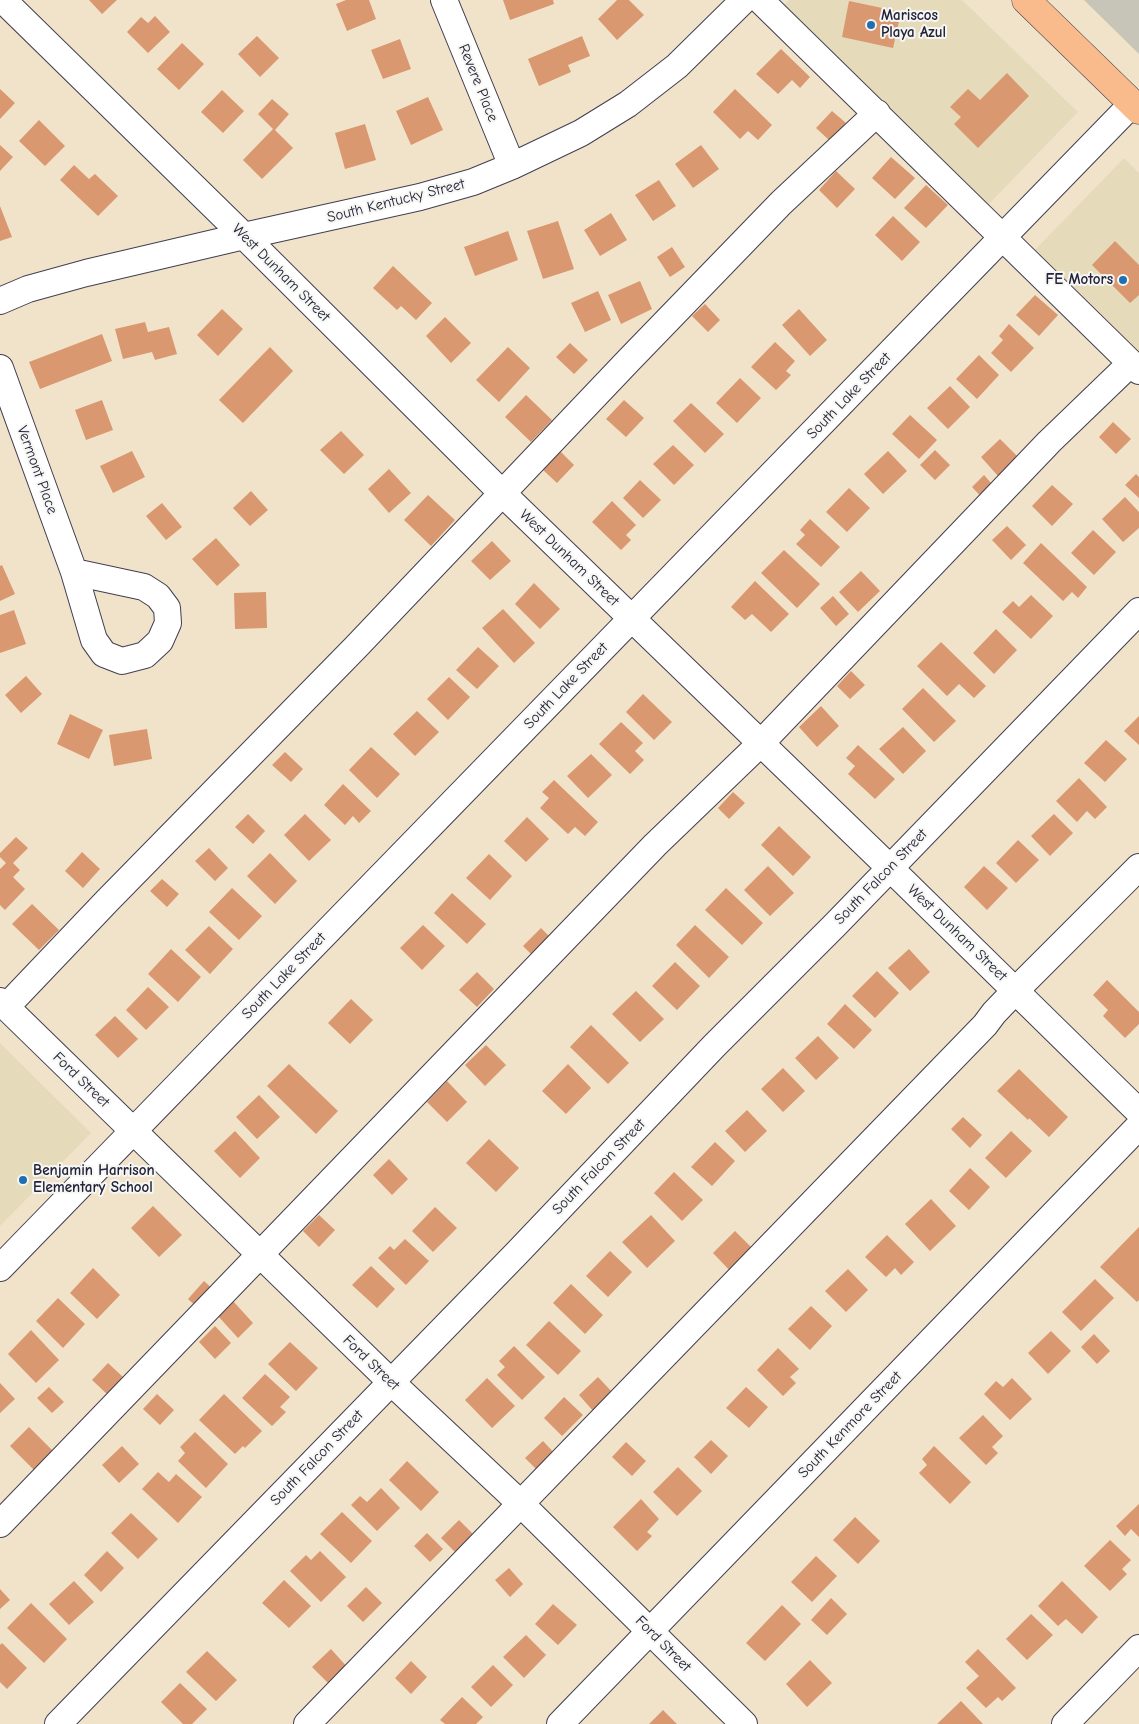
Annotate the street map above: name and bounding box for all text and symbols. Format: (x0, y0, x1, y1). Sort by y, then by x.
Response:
place label: Mariscos Playa Azul (881, 7, 946, 42)
marker: Mariscos Playa Azul (865, 19, 877, 31)
street label: Revere Place (454, 42, 502, 124)
street label: South Kentucky Street (325, 175, 467, 227)
street label: West Dunham Street (228, 220, 334, 326)
place label: FE Motors (1046, 271, 1113, 289)
marker: FE Motors (1117, 274, 1129, 286)
street label: South Lake Street (803, 349, 895, 443)
street label: Vermont Place (13, 423, 61, 517)
street label: West Dunham Street (516, 506, 622, 610)
street label: South Lake Street (520, 639, 612, 733)
street label: South Falcon Street (831, 825, 931, 929)
street label: West Dunham Street (904, 881, 1010, 985)
street label: South Lake Street (238, 929, 330, 1023)
street label: Ford Street (49, 1049, 113, 1111)
street label: South Falcon Street (549, 1115, 649, 1219)
place label: Benjamin Harrison Elementary School (33, 1162, 155, 1197)
marker: Benjamin Harrison Elementary School (17, 1174, 29, 1186)
street label: Ford Street (339, 1332, 403, 1394)
street label: South Kenmore Street (794, 1368, 906, 1482)
street label: South Falcon Street (267, 1406, 367, 1510)
street label: Ford Street (631, 1612, 695, 1676)

